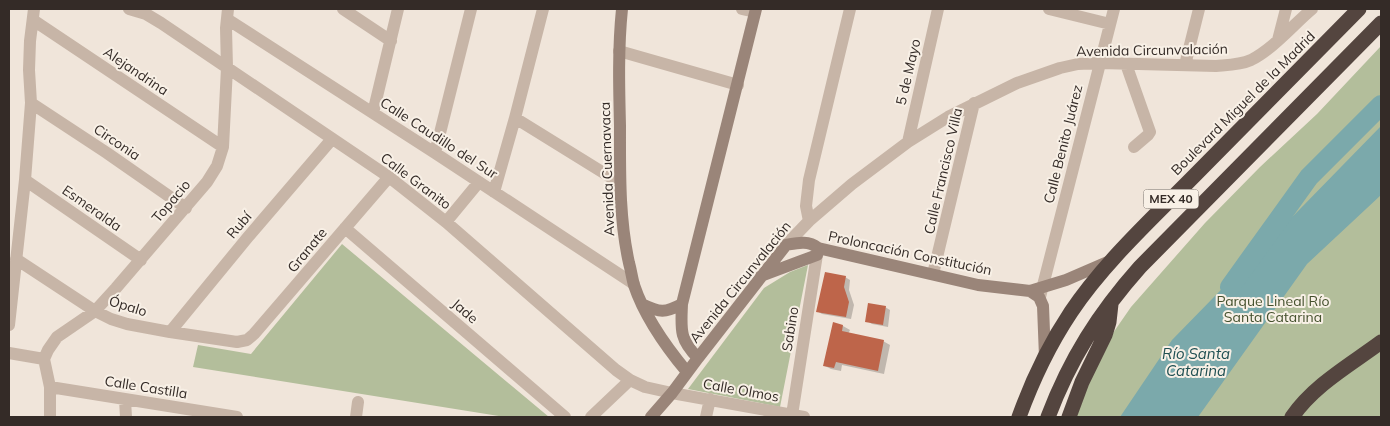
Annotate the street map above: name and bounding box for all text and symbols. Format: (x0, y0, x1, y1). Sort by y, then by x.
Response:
street label: Boulevard Miguel de la Madrid (1167, 27, 1319, 179)
street label: 5 de Mayo (892, 37, 924, 107)
street label: Avenida Circunvalación (1076, 40, 1228, 60)
street label: Alejandrina (100, 43, 172, 99)
street label: Calle Benito Juárez (1040, 83, 1086, 205)
street label: Calle Caudillo del Sur (377, 93, 502, 183)
street label: Avenida Cuernavaca (596, 101, 618, 237)
street label: Calle Francisco Villa (920, 106, 966, 236)
street label: Circonia (90, 120, 144, 164)
street label: Calle Granito (377, 149, 455, 213)
street label: Topacio (148, 176, 194, 226)
street label: Esmeralda (59, 181, 125, 235)
road number: MEX 40 (1144, 190, 1198, 208)
street label: Rubí (223, 207, 256, 242)
street label: Avenida Circunvalación (685, 217, 795, 347)
street label: Granate (283, 224, 331, 276)
street label: Proloncación Constitución (827, 227, 993, 279)
street label: Ópalo (107, 292, 149, 320)
park label: Parque Lineal Río Santa Catarina (1216, 292, 1330, 326)
street label: Jade (448, 295, 482, 327)
street label: Sabino (778, 305, 802, 353)
water label: Río Santa Catarina (1162, 344, 1230, 380)
street label: Calle Castilla (103, 372, 189, 402)
street label: Calle Olmos (701, 374, 781, 406)

